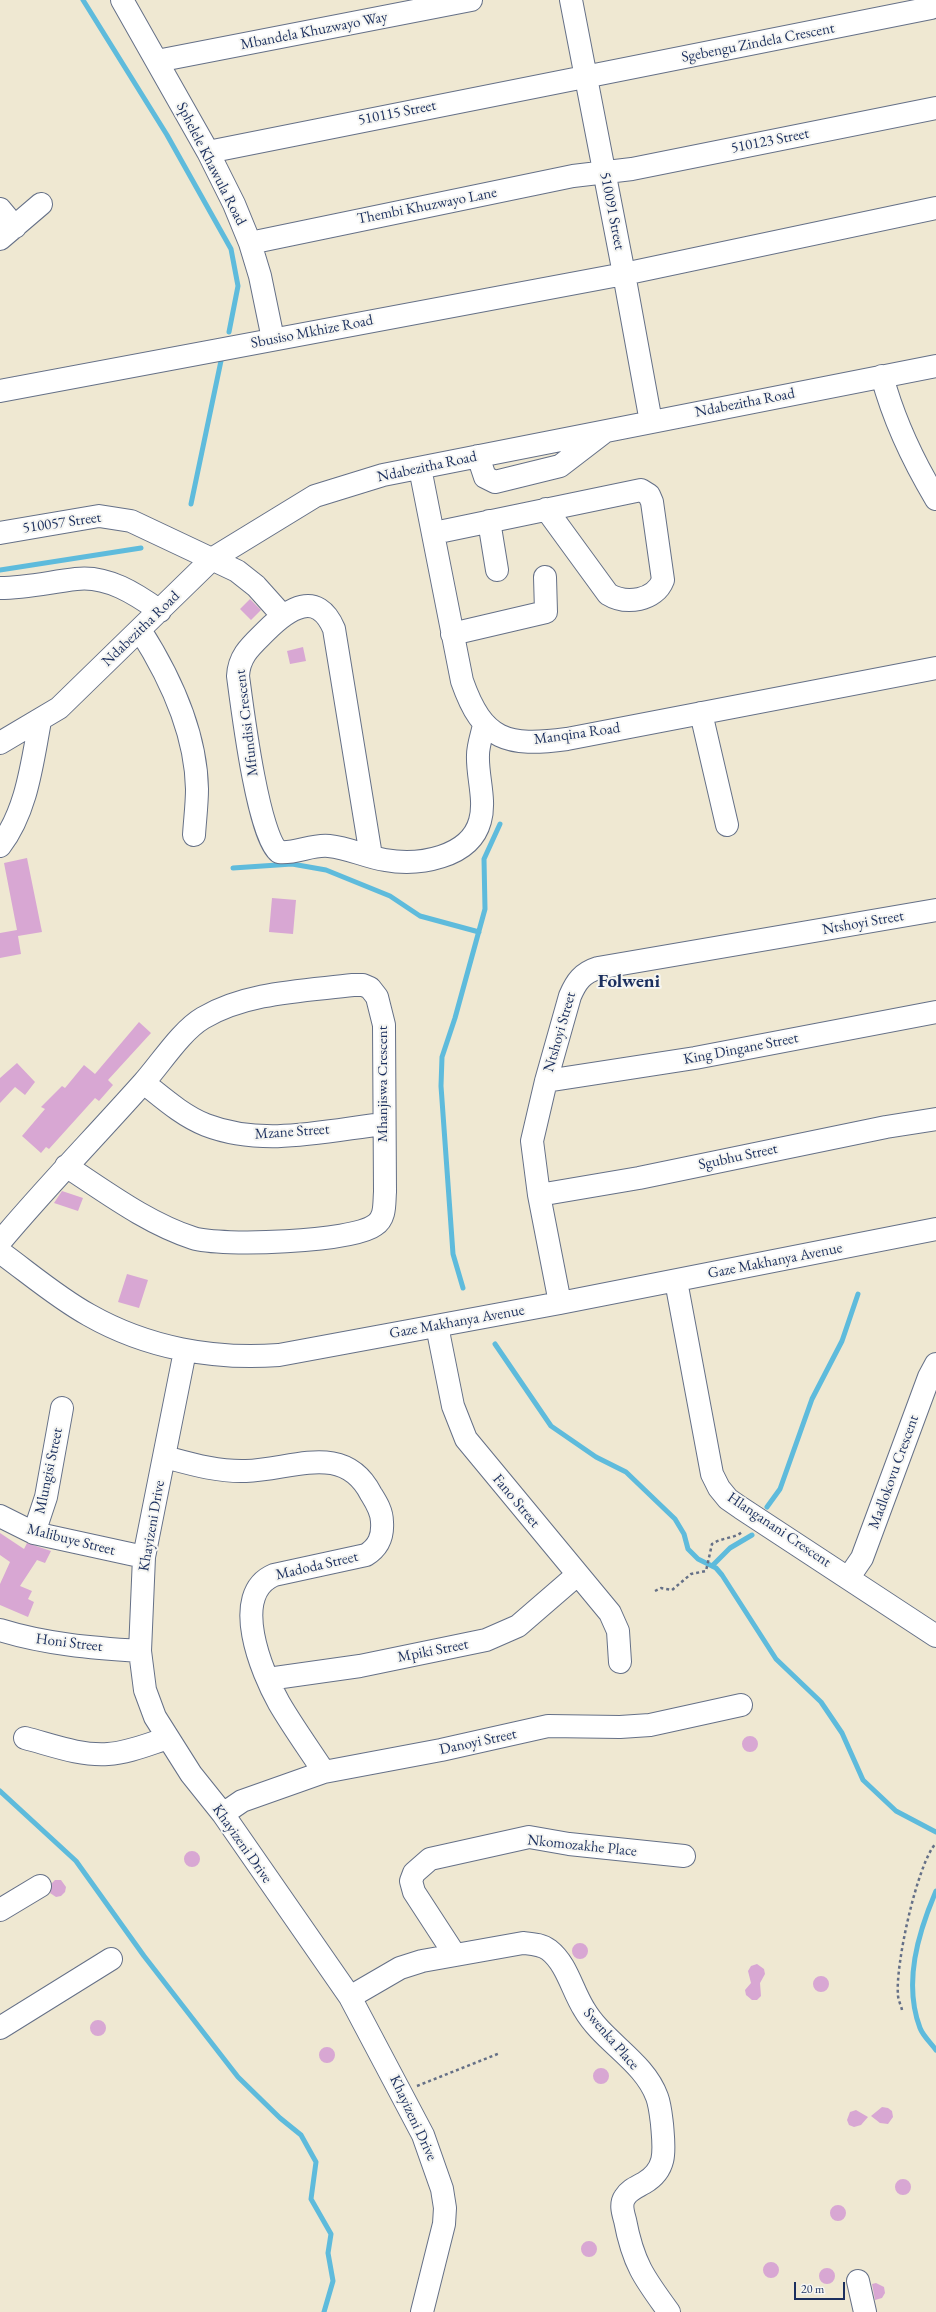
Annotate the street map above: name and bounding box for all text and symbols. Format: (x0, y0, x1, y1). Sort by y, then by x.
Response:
street label: Mbandela Khuzwayo Way (239, 8, 389, 54)
street label: Sgebengu Zindela Crescent (680, 19, 836, 67)
street label: 510115 Street (356, 97, 438, 129)
street label: Sphelele Khawula Road (172, 99, 250, 229)
street label: 510123 Street (729, 125, 811, 157)
street label: 510091 Street (596, 170, 628, 252)
street label: Thembi Khuzwayo Lane (355, 184, 499, 228)
street label: Sbusiso Mkhize Road (249, 311, 375, 353)
street label: Ndabezitha Road (694, 385, 796, 421)
street label: Ndabezitha Road (376, 448, 478, 486)
street label: 510057 Street (22, 509, 102, 537)
street label: Ndabezitha Road (98, 587, 184, 671)
street label: Mfundisi Crescent (232, 669, 262, 777)
street label: Manqina Road (533, 719, 621, 749)
street label: Ntshoyi Street (821, 907, 905, 939)
district label: Folweni (598, 971, 660, 993)
street label: Ntshoyi Street (540, 990, 580, 1074)
street label: Mhanjiswa Crescent (374, 1026, 392, 1142)
street label: King Dingane Street (682, 1029, 800, 1069)
street label: Mzane Street (254, 1120, 330, 1144)
street label: Sgubhu Street (697, 1140, 779, 1174)
street label: Gaze Makhanya Avenue (706, 1239, 844, 1283)
street label: Gaze Makhanya Avenue (388, 1301, 526, 1343)
street label: Madlokovu Crescent (865, 1413, 923, 1531)
street label: Mlungisi Street (31, 1426, 67, 1516)
street label: Fano Street (488, 1471, 544, 1531)
street label: Khayizeni Drive (135, 1479, 169, 1573)
street label: Hlanganani Crescent (724, 1489, 834, 1571)
street label: Malibuye Street (25, 1520, 117, 1560)
street label: Madoda Street (274, 1548, 360, 1584)
street label: Honi Street (35, 1630, 103, 1656)
street label: Mpiki Street (396, 1635, 470, 1667)
street label: Danoyi Street (438, 1725, 518, 1759)
street label: Khayizeni Drive (208, 1801, 276, 1887)
street label: Nkomozakhe Place (526, 1831, 638, 1861)
street label: Swenka Place (579, 2004, 643, 2074)
street label: Khayizeni Drive (385, 2072, 441, 2164)
scale bar (796, 2274, 847, 2300)
text: 20 m (801, 2281, 824, 2297)

